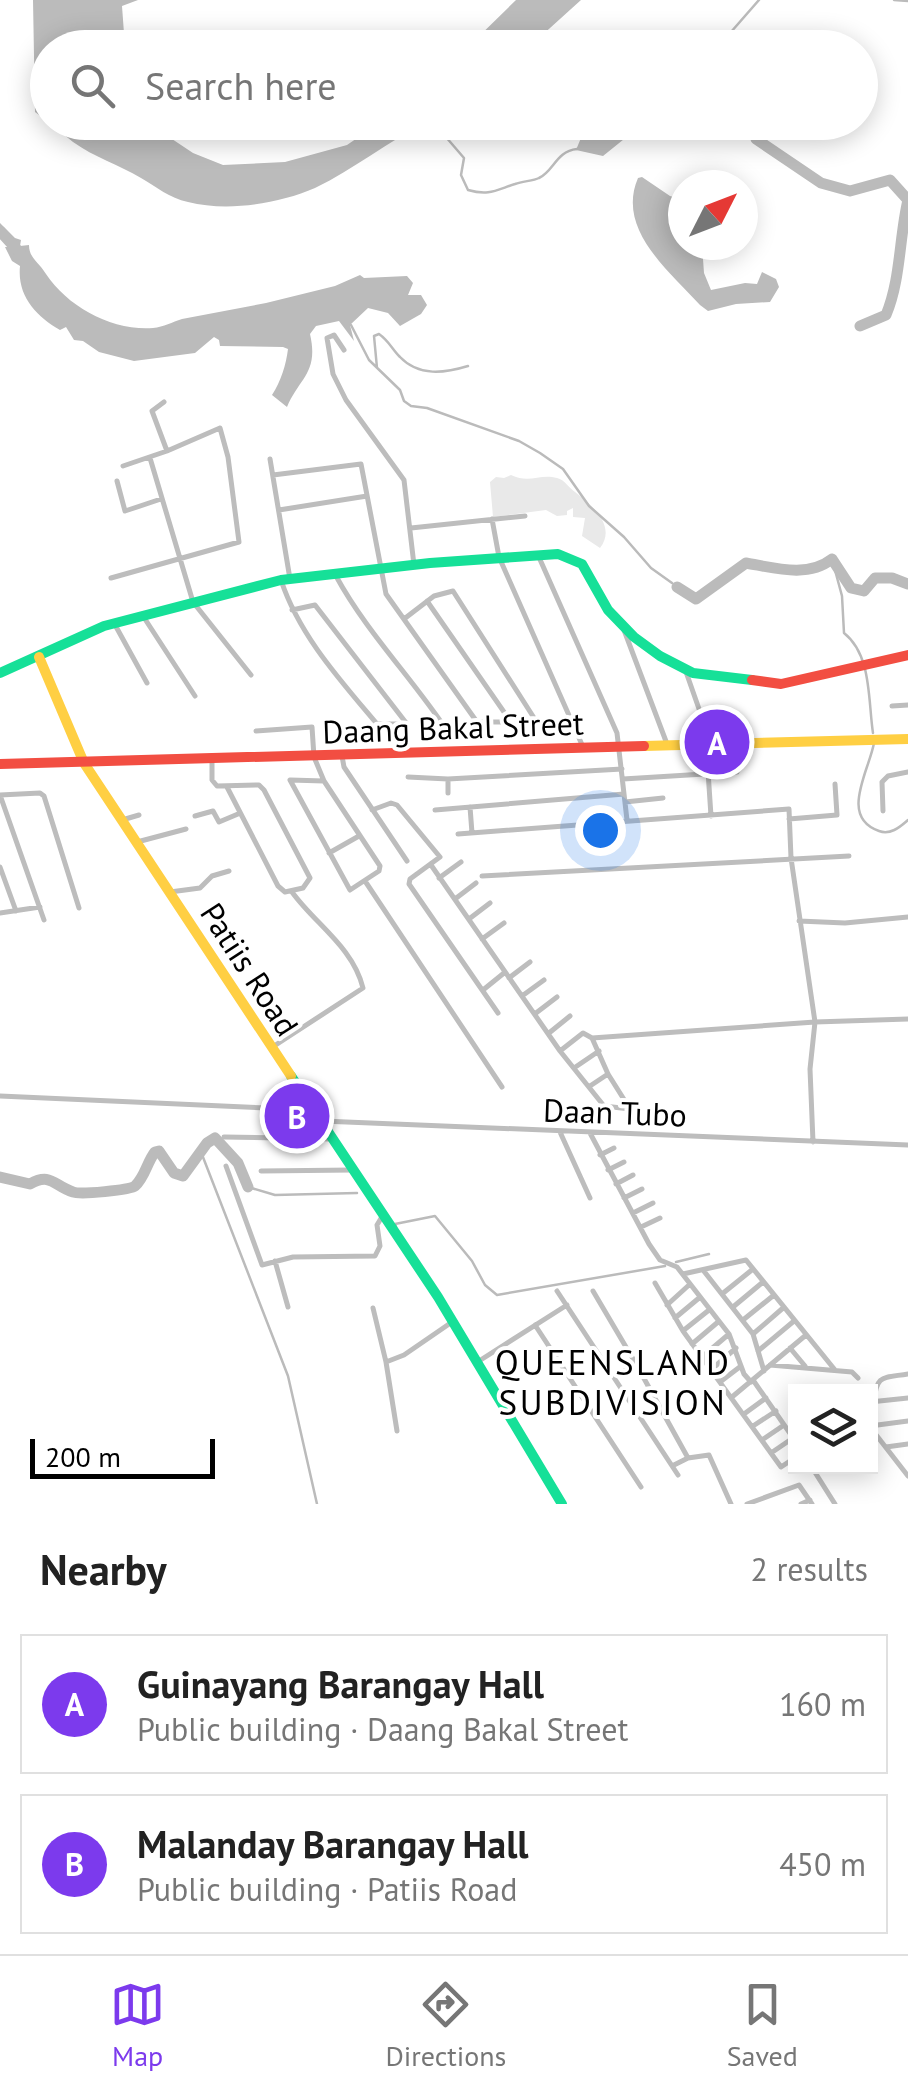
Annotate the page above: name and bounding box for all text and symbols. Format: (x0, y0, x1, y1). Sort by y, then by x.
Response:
search box (30, 30, 878, 140)
icon: search (65, 58, 120, 113)
text: Search here (145, 61, 337, 110)
north arrow (668, 170, 758, 260)
street label: Daang Bakal Street (322, 701, 584, 753)
pin: A (684, 704, 750, 780)
your location (575, 805, 626, 856)
street label: Patiis Road (191, 894, 309, 1044)
pin: B (264, 1078, 330, 1154)
street label: Daan Tubo (542, 1089, 688, 1135)
district label: QUEENSLAND SUBDIVISION (495, 1339, 731, 1425)
map controls (788, 1384, 878, 1474)
button: layers (788, 1384, 878, 1474)
scale bar (30, 1434, 215, 1478)
text: 200 m (45, 1438, 121, 1475)
text: Nearby (40, 1542, 167, 1597)
text: 2 results (750, 1548, 868, 1590)
text: Guinayang Barangay Hall (137, 1659, 544, 1708)
text: A (65, 1683, 84, 1725)
text: 160 m (779, 1683, 866, 1725)
text: Public building · Daang Bakal Street (137, 1708, 628, 1750)
text: Malanday Barangay Hall (137, 1819, 528, 1868)
text: B (65, 1843, 84, 1885)
text: 450 m (779, 1843, 866, 1885)
text: Public building · Patiis Road (137, 1868, 517, 1910)
tab: Map (110, 1977, 165, 2074)
tab: Directions (385, 1977, 506, 2074)
tab: Saved (727, 1977, 798, 2074)

